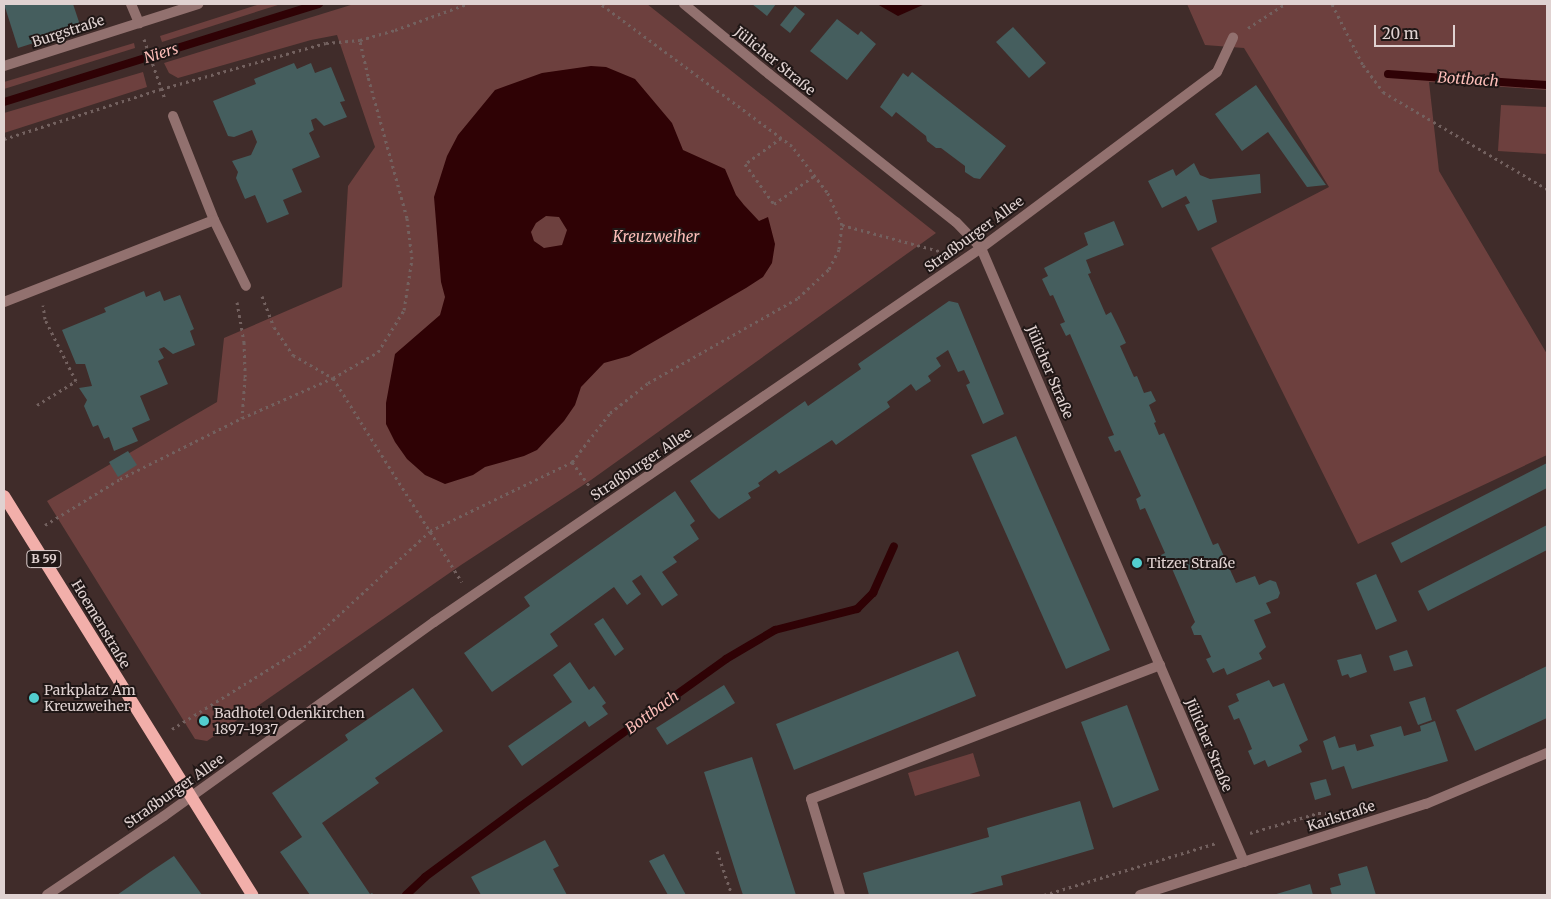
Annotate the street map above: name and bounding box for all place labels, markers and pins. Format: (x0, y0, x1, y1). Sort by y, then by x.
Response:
place label: Titzer Straße (1147, 555, 1235, 571)
marker: Titzer Straße (1131, 557, 1143, 569)
place label: Parkplatz Am Kreuzweiher (44, 682, 136, 714)
marker: Parkplatz Am Kreuzweiher (28, 692, 40, 704)
place label: Badhotel Odenkirchen 1897-1937 (214, 705, 365, 738)
marker: Badhotel Odenkirchen 1897-1937 (198, 715, 210, 727)

